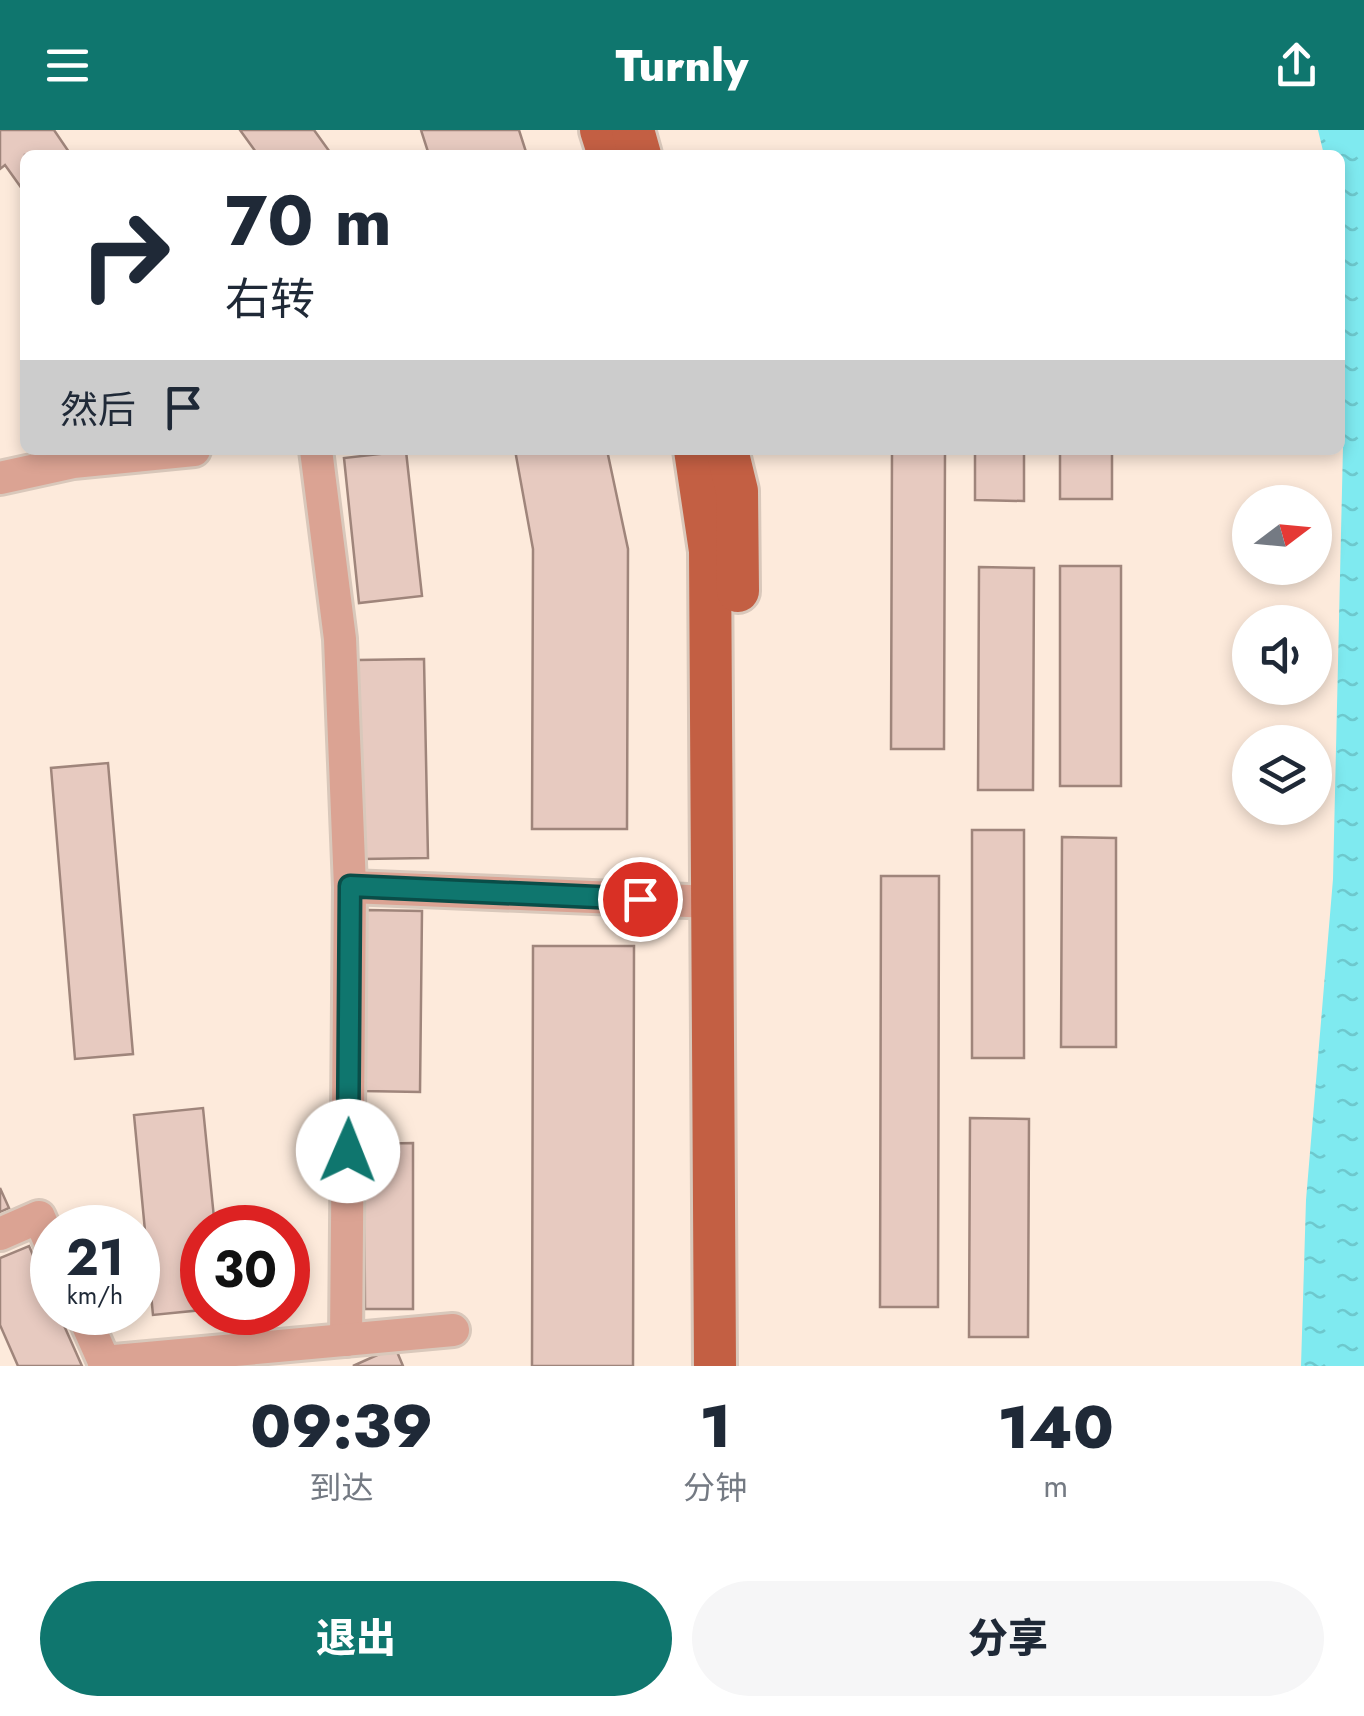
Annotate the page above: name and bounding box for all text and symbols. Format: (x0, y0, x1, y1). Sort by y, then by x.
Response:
text: Turnly (616, 33, 748, 98)
icon: menu (40, 38, 95, 93)
icon: share (1269, 38, 1324, 93)
text: 70 m (225, 170, 392, 271)
icon: right (60, 190, 190, 320)
text: 右转 (225, 267, 315, 332)
icon: arrive (156, 380, 211, 435)
text: 然后 (60, 382, 136, 437)
north arrow (1232, 485, 1332, 585)
map controls (1232, 485, 1332, 825)
button: sound (1232, 605, 1332, 705)
button: layers (1232, 725, 1332, 825)
pin (598, 857, 683, 942)
icon: arrive (613, 872, 668, 927)
position arrow (296, 1099, 400, 1203)
speed limit sign: 30 (180, 1205, 310, 1335)
text: 21 (66, 1221, 124, 1294)
text: km/h (67, 1277, 123, 1313)
text: 09:39 (250, 1383, 433, 1470)
text: 1 (699, 1383, 731, 1470)
text: 140 (997, 1384, 1114, 1471)
text: m (1043, 1463, 1068, 1509)
text: 到达 (310, 1465, 374, 1511)
text: 分钟 (683, 1465, 747, 1511)
button: 退出 (40, 1581, 672, 1696)
button: 分享 (692, 1581, 1324, 1696)

